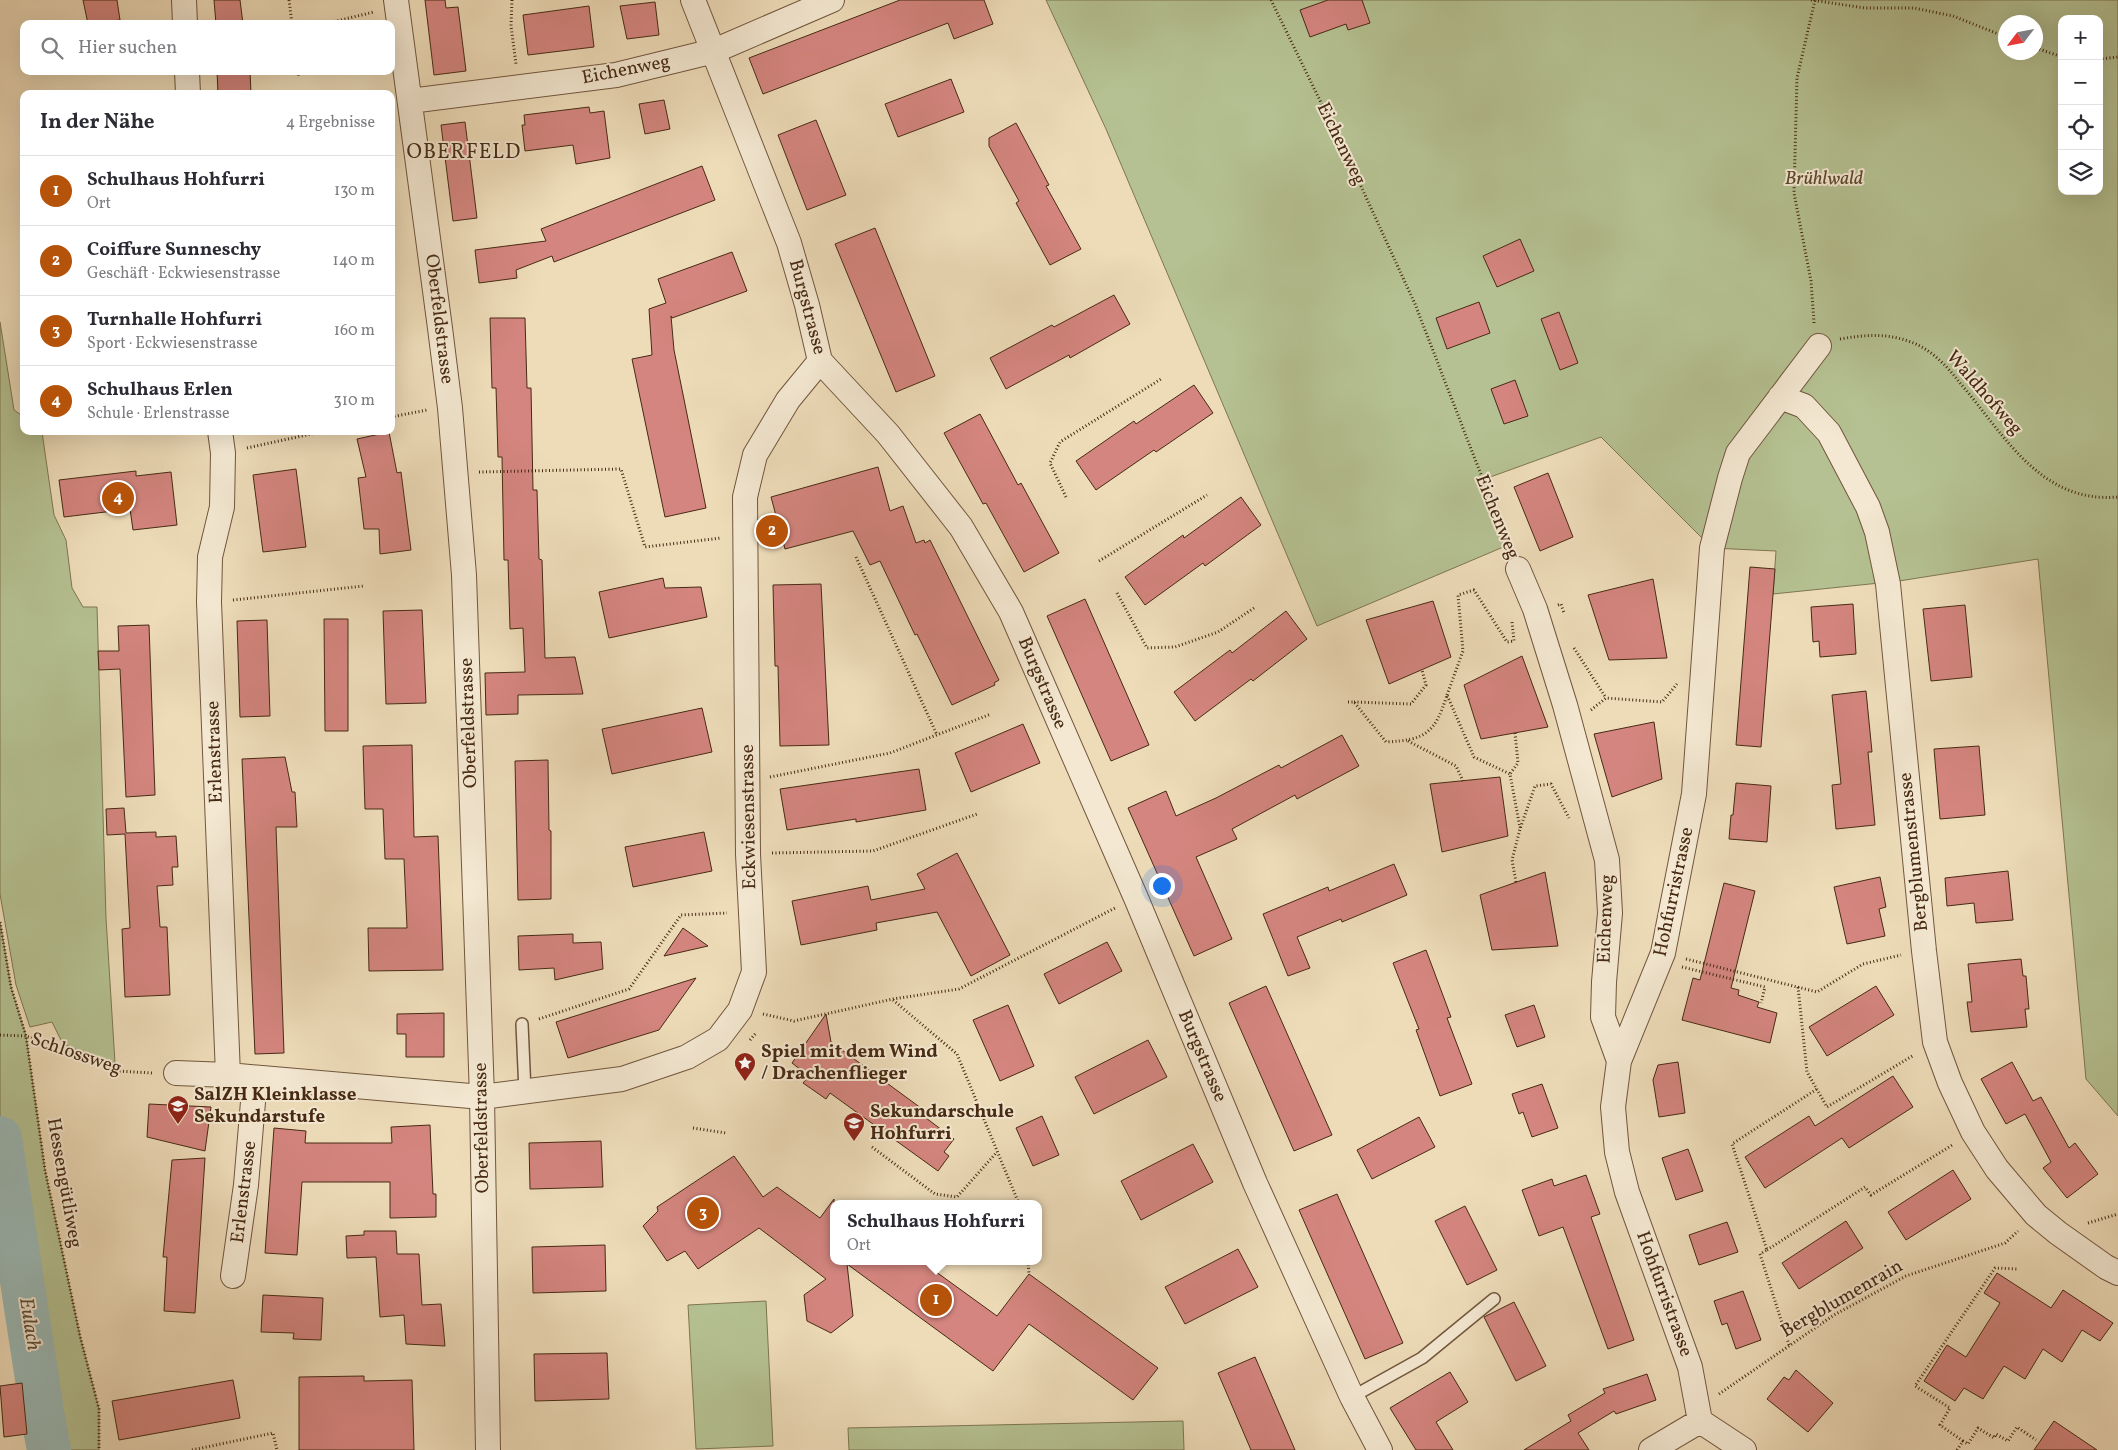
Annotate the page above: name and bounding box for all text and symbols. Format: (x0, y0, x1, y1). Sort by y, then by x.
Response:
north arrow (1998, 15, 2043, 60)
map controls (2058, 15, 2103, 195)
button: + (2058, 15, 2103, 60)
search box (20, 20, 395, 75)
icon: search (38, 34, 66, 62)
text: Hier suchen (78, 35, 177, 61)
street label: Eichenweg (580, 49, 672, 91)
button: − (2058, 60, 2103, 105)
street label: Eichenweg (1310, 98, 1372, 190)
button: locate (2058, 105, 2103, 150)
text: In der Nähe (40, 108, 155, 137)
text: 4 Ergebnisse (286, 112, 375, 134)
district label: OBERFELD (407, 138, 521, 167)
button: layers (2058, 150, 2103, 195)
park label: Brühlwald (1785, 166, 1863, 192)
text: Schulhaus Hohfurri (87, 167, 265, 193)
text: 1 (53, 180, 59, 202)
text: 130 m (334, 180, 375, 202)
text: Ort (87, 193, 111, 215)
text: Coiffure Sunneschy (87, 237, 261, 263)
text: 2 (52, 250, 60, 272)
text: 140 m (333, 250, 375, 272)
street label: Oberfeldstrasse (418, 253, 460, 385)
street label: Burgstrasse (782, 256, 832, 358)
text: Geschäft · Eckwiesenstrasse (87, 263, 280, 285)
text: Turnhalle Hohfurri (87, 307, 262, 333)
text: 3 (52, 320, 60, 342)
text: 160 m (334, 320, 375, 342)
text: Sport · Eckwiesenstrasse (87, 333, 258, 355)
street label: Waldhofweg (1940, 345, 2028, 441)
text: Schulhaus Erlen (87, 377, 233, 403)
text: 4 (51, 390, 61, 412)
text: 310 m (334, 390, 375, 412)
text: Schule · Erlenstrasse (87, 403, 230, 425)
street label: Eichenweg (1468, 471, 1526, 563)
pin: 4 (102, 479, 134, 517)
pin: 2 (756, 512, 788, 550)
street label: Burgstrasse (1011, 633, 1073, 733)
street label: Oberfeldstrasse (454, 657, 484, 789)
street label: Erlenstrasse (200, 700, 230, 804)
street label: Eckwiesenstrasse (735, 744, 763, 890)
street label: Bergblumenstrasse (1893, 771, 1935, 933)
street label: Hohfurristrasse (1648, 825, 1700, 959)
your location (1149, 873, 1175, 899)
street label: Eichenweg (1591, 874, 1621, 964)
street label: Burgstrasse (1171, 1006, 1233, 1106)
street label: Schlossweg (27, 1026, 125, 1082)
place label: Spiel mit dem Wind / Drachenflieger (761, 1039, 938, 1087)
place icon: Spiel mit dem Wind / Drachenflieger (733, 1051, 757, 1082)
street label: Oberfeldstrasse (468, 1062, 496, 1194)
place label: SalZH Kleinklasse Sekundarstufe (194, 1082, 357, 1130)
school or university icon: SalZH Kleinklasse Sekundarstufe (166, 1094, 190, 1125)
place label: Sekundarschule Hohfurri (870, 1099, 1014, 1147)
school or university icon: Sekundarschule Hohfurri (842, 1111, 866, 1142)
street label: Hessengütliweg (40, 1116, 88, 1250)
street label: Erlenstrasse (225, 1139, 263, 1245)
pin: 3 (687, 1194, 719, 1232)
popup (830, 1200, 1042, 1265)
text: Schulhaus Hohfurri (847, 1209, 1025, 1235)
street label: Hohfurristrasse (1629, 1228, 1699, 1360)
text: Ort (847, 1235, 871, 1257)
street label: Bergblumenrain (1776, 1254, 1908, 1344)
pin: 1 (920, 1281, 952, 1319)
water label: Eulach (11, 1295, 47, 1353)

